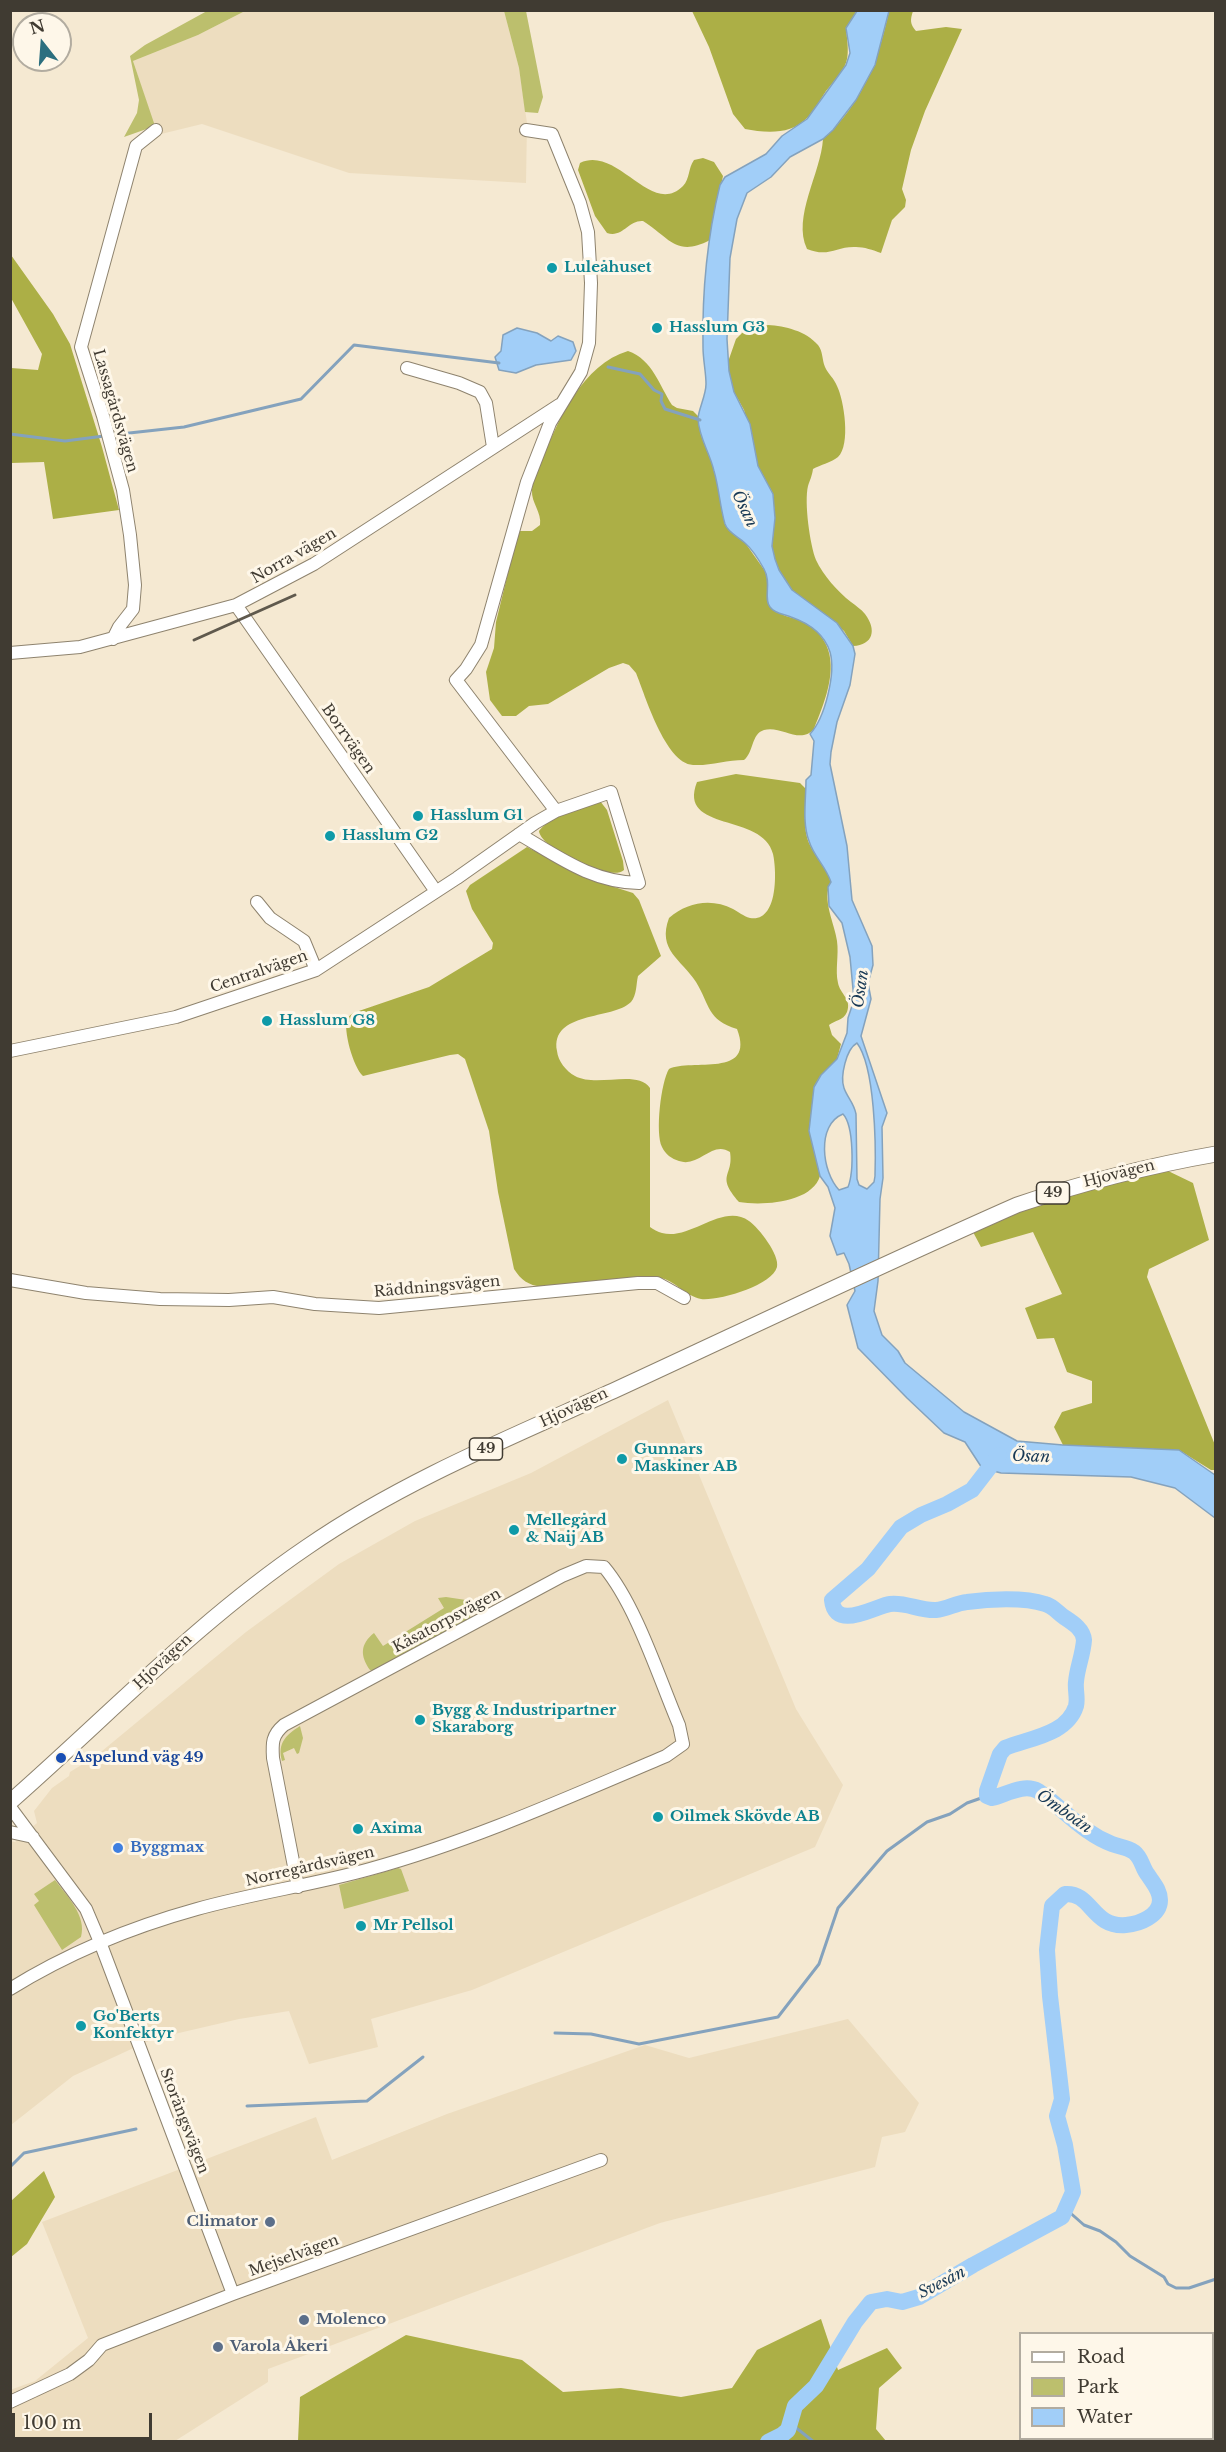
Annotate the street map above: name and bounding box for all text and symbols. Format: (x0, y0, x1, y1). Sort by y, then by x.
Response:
north arrow (12, 12, 72, 72)
text: N (27, 15, 47, 38)
place label: Luleåhuset (564, 259, 651, 277)
marker: Luleåhuset (545, 261, 559, 275)
place label: Hasslum G3 (669, 319, 765, 337)
marker: Hasslum G3 (650, 321, 664, 335)
street label: Lassagårdsvägen (89, 347, 141, 475)
water label: Ösan (727, 488, 761, 530)
street label: Norra vägen (248, 524, 340, 588)
street label: Borrvägen (317, 701, 379, 777)
place label: Hasslum G1 (430, 807, 523, 825)
marker: Hasslum G1 (411, 809, 425, 823)
place label: Hasslum G2 (342, 827, 438, 845)
marker: Hasslum G2 (323, 829, 337, 843)
street label: Centralvägen (208, 947, 310, 997)
water label: Ösan (849, 969, 873, 1009)
place label: Hasslum G8 (279, 1012, 375, 1030)
marker: Hasslum G8 (260, 1014, 274, 1028)
street label: Hjovägen (1081, 1156, 1157, 1192)
road number: 49 (1036, 1182, 1070, 1204)
street label: Räddningsvägen (373, 1273, 501, 1301)
street label: Hjovägen (537, 1384, 611, 1432)
road number: 49 (470, 1438, 502, 1460)
place label: Gunnars Maskiner AB (634, 1441, 737, 1476)
water label: Ösan (1012, 1447, 1050, 1467)
marker: Gunnars Maskiner AB (615, 1452, 629, 1466)
place label: Mellegård & Naij AB (526, 1512, 607, 1547)
marker: Mellegård & Naij AB (507, 1523, 521, 1537)
street label: Kåsatorpsvägen (390, 1585, 504, 1657)
street label: Hjovägen (130, 1631, 196, 1693)
place label: Bygg & Industripartner Skaraborg (432, 1702, 616, 1737)
marker: Bygg & Industripartner Skaraborg (413, 1713, 427, 1727)
place label: Aspelund väg 49 (73, 1749, 204, 1767)
marker: Aspelund väg 49 (54, 1751, 68, 1765)
water label: Ömboån (1033, 1786, 1095, 1838)
place label: Oilmek Skövde AB (670, 1808, 820, 1826)
marker: Oilmek Skövde AB (651, 1810, 665, 1824)
place label: Axima (370, 1820, 422, 1838)
marker: Axima (351, 1822, 365, 1836)
place label: Byggmax (130, 1839, 204, 1857)
marker: Byggmax (111, 1841, 125, 1855)
street label: Norregårdsvägen (244, 1843, 376, 1891)
place label: Mr Pellsol (373, 1917, 454, 1935)
marker: Mr Pellsol (354, 1919, 368, 1933)
place label: Go'Berts Konfektyr (93, 2008, 174, 2043)
marker: Go'Berts Konfektyr (74, 2019, 88, 2033)
street label: Storängsvägen (156, 2066, 212, 2176)
place label: Climator (187, 2213, 258, 2231)
marker: Climator (263, 2215, 277, 2229)
street label: Mejselvägen (247, 2231, 341, 2281)
water label: Svesån (915, 2263, 969, 2303)
place label: Molenco (316, 2311, 386, 2329)
marker: Molenco (297, 2313, 311, 2327)
legend (1019, 2332, 1214, 2440)
place label: Varola Åkeri (230, 2338, 328, 2356)
marker: Varola Åkeri (211, 2340, 225, 2354)
text: Road (1077, 2346, 1125, 2368)
text: Park (1077, 2376, 1119, 2398)
scale bar (15, 2401, 154, 2439)
text: Water (1077, 2406, 1132, 2428)
text: 100 m (23, 2412, 81, 2434)

